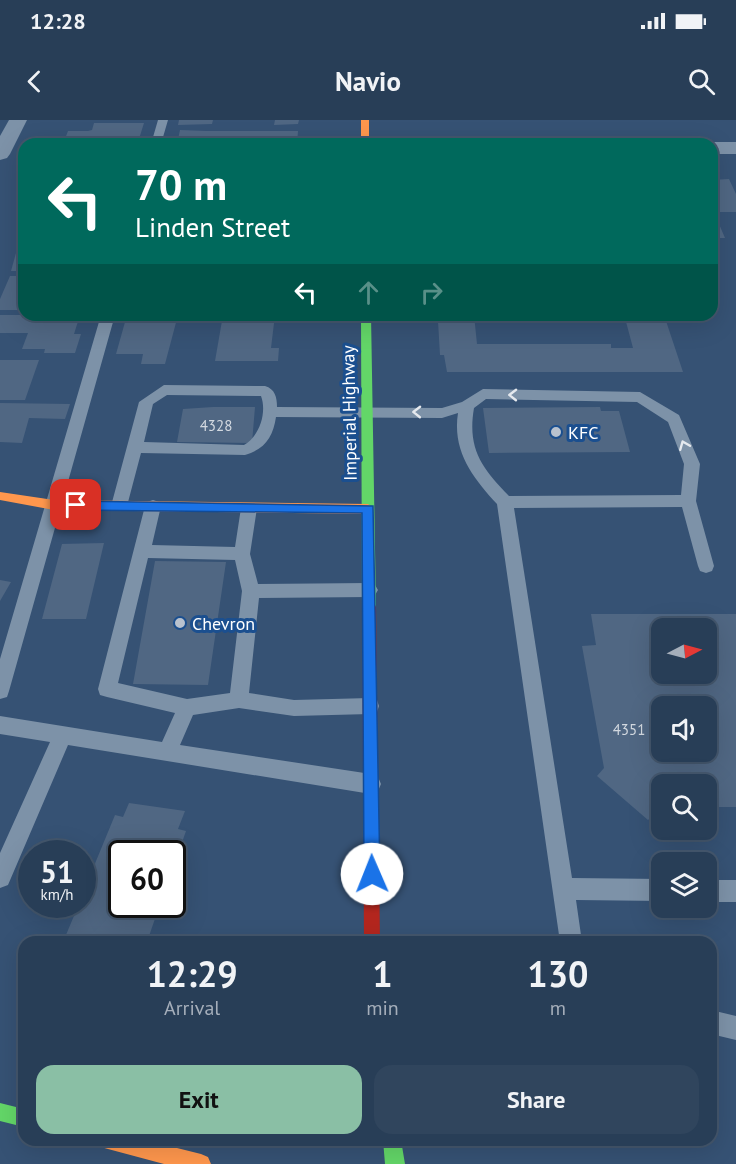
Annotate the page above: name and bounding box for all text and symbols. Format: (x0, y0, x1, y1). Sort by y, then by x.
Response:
text: 12:28 (30, 7, 86, 35)
text: Navio (335, 64, 401, 98)
icon: back (18, 65, 51, 98)
icon: search (685, 65, 718, 98)
text: 70 m (135, 157, 227, 212)
icon: left (36, 162, 114, 240)
text: Linden Street (135, 210, 290, 244)
icon: left (289, 276, 322, 309)
icon: ahead (352, 276, 385, 309)
icon: right (415, 276, 448, 309)
street label: Imperial Highway (336, 344, 362, 481)
one-way arrow (508, 389, 517, 401)
one-way arrow (413, 406, 422, 418)
house number: 4328 (200, 416, 232, 435)
place label: KFC (568, 421, 599, 444)
marker: KFC (549, 425, 563, 439)
one-way arrow (679, 440, 691, 451)
pin (50, 479, 101, 530)
icon: arrive (59, 488, 92, 521)
place label: Chevron (192, 612, 255, 635)
marker: Chevron (173, 616, 187, 630)
north arrow (651, 618, 717, 684)
map controls (651, 618, 717, 918)
button: sound (651, 696, 717, 762)
house number: 4351 (613, 720, 645, 739)
button: search (651, 774, 717, 840)
speed limit sign: 60 (108, 840, 186, 918)
position arrow (340, 842, 404, 906)
text: 51 (40, 852, 74, 891)
button: layers (651, 852, 717, 918)
text: km/h (41, 885, 73, 904)
text: 12:29 (146, 950, 238, 997)
text: 1 (372, 950, 393, 997)
text: 130 (527, 950, 589, 997)
text: Arrival (164, 995, 220, 1021)
text: min (366, 995, 399, 1021)
text: m (550, 995, 566, 1021)
button: Exit (36, 1065, 362, 1134)
button: Share (374, 1065, 699, 1134)

